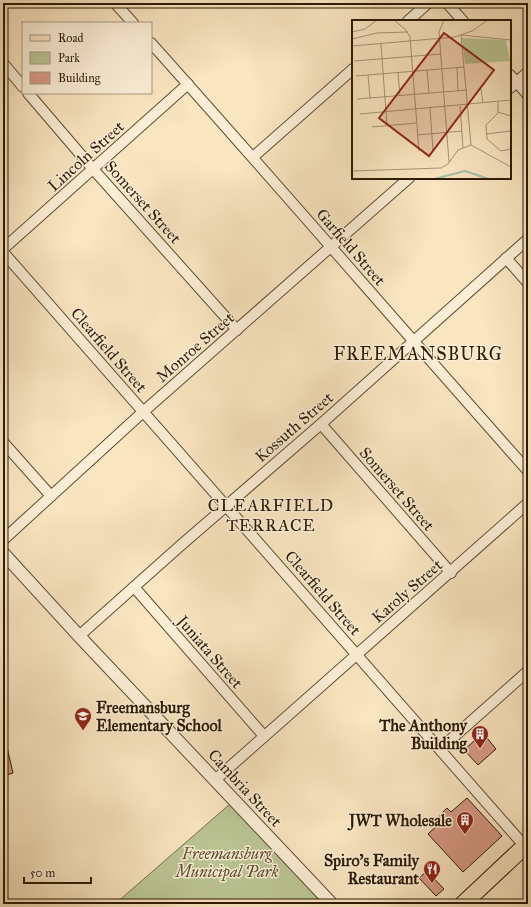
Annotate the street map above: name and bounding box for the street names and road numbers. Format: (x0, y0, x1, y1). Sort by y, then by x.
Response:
street label: Lincoln Street (44, 117, 128, 195)
street label: Somerset Street (101, 157, 185, 248)
street label: Garfield Street (312, 205, 390, 290)
street label: Clearfield Street (67, 304, 151, 396)
street label: Monroe Street (152, 308, 238, 386)
street label: Kossuth Street (251, 388, 337, 466)
street label: Somerset Street (355, 443, 439, 535)
street label: Clearfield Street (281, 547, 365, 639)
street label: Karoly Street (368, 555, 446, 627)
street label: Juniata Street (171, 610, 247, 693)
street label: Cambria Street (204, 745, 286, 831)

